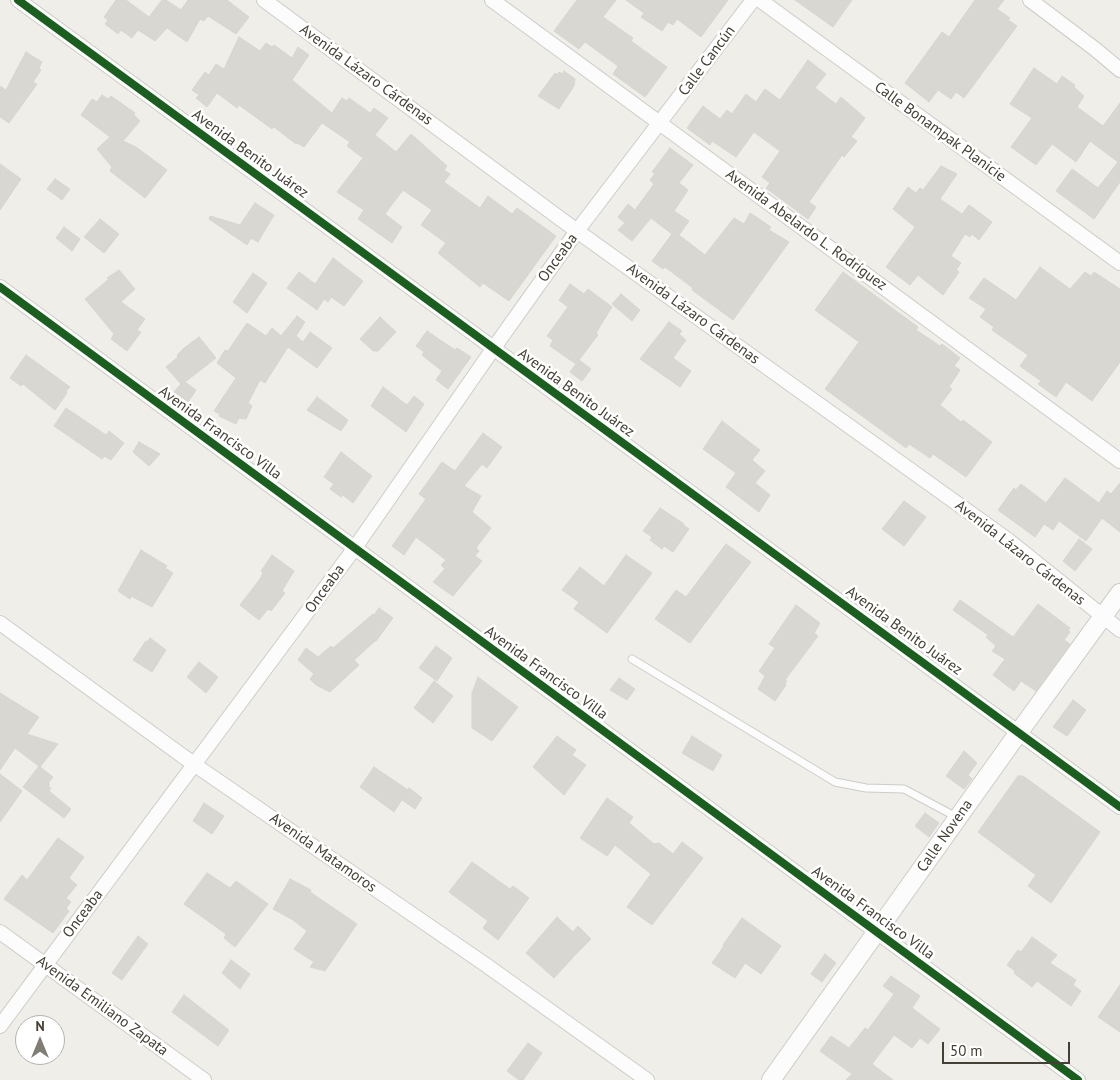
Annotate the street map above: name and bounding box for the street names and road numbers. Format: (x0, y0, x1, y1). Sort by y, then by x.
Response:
street label: Avenida Lázaro Cárdenas (296, 21, 436, 129)
street label: Calle Cancún (675, 22, 739, 100)
street label: Calle Bonampak Planicie (871, 78, 1009, 186)
street label: Avenida Benito Juárez (188, 106, 312, 202)
street label: Avenida Abelardo L. Rodríguez (722, 165, 890, 295)
street label: Onceaba (534, 230, 582, 286)
street label: Avenida Lázaro Cárdenas (623, 260, 763, 368)
street label: Avenida Benito Juárez (514, 345, 638, 441)
street label: Avenida Francisco Villa (155, 382, 285, 484)
street label: Avenida Lázaro Cárdenas (951, 497, 1089, 609)
street label: Onceaba (301, 561, 349, 617)
street label: Avenida Benito Juárez (842, 583, 966, 679)
street label: Avenida Francisco Villa (481, 622, 611, 724)
street label: Calle Novena (913, 796, 977, 876)
street label: Avenida Matamoros (266, 809, 380, 897)
street label: Avenida Francisco Villa (808, 862, 938, 964)
street label: Onceaba (59, 886, 107, 942)
street label: Avenida Emiliano Zapata (33, 952, 171, 1060)

